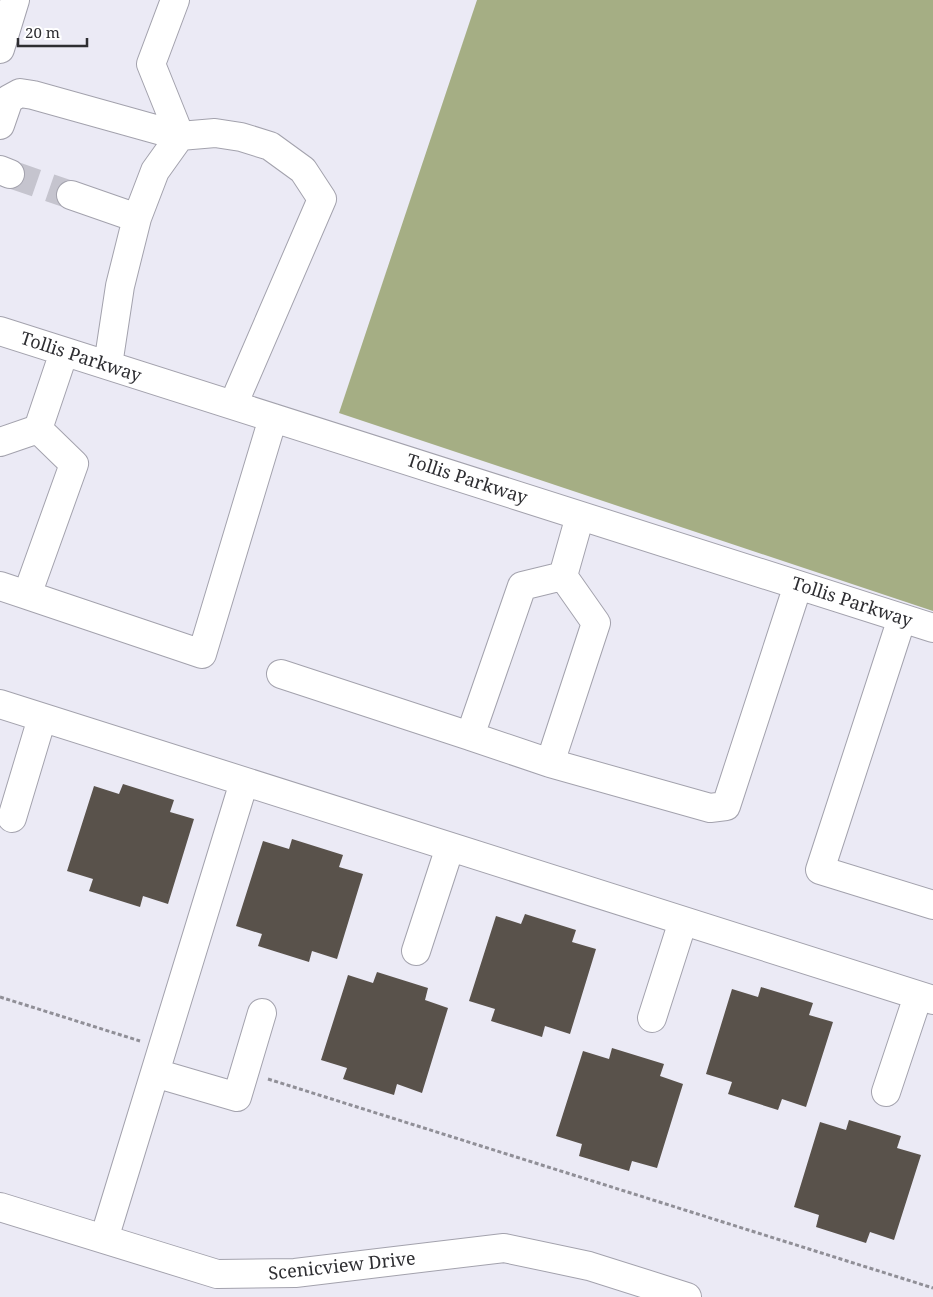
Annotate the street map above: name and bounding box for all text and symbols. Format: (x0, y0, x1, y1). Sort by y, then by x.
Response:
scale bar (18, 15, 86, 47)
text: 20 m (25, 22, 60, 42)
street label: Tollis Parkway (18, 325, 146, 387)
street label: Tollis Parkway (404, 447, 532, 509)
street label: Tollis Parkway (789, 570, 917, 632)
street label: Scenicview Drive (267, 1245, 417, 1285)

